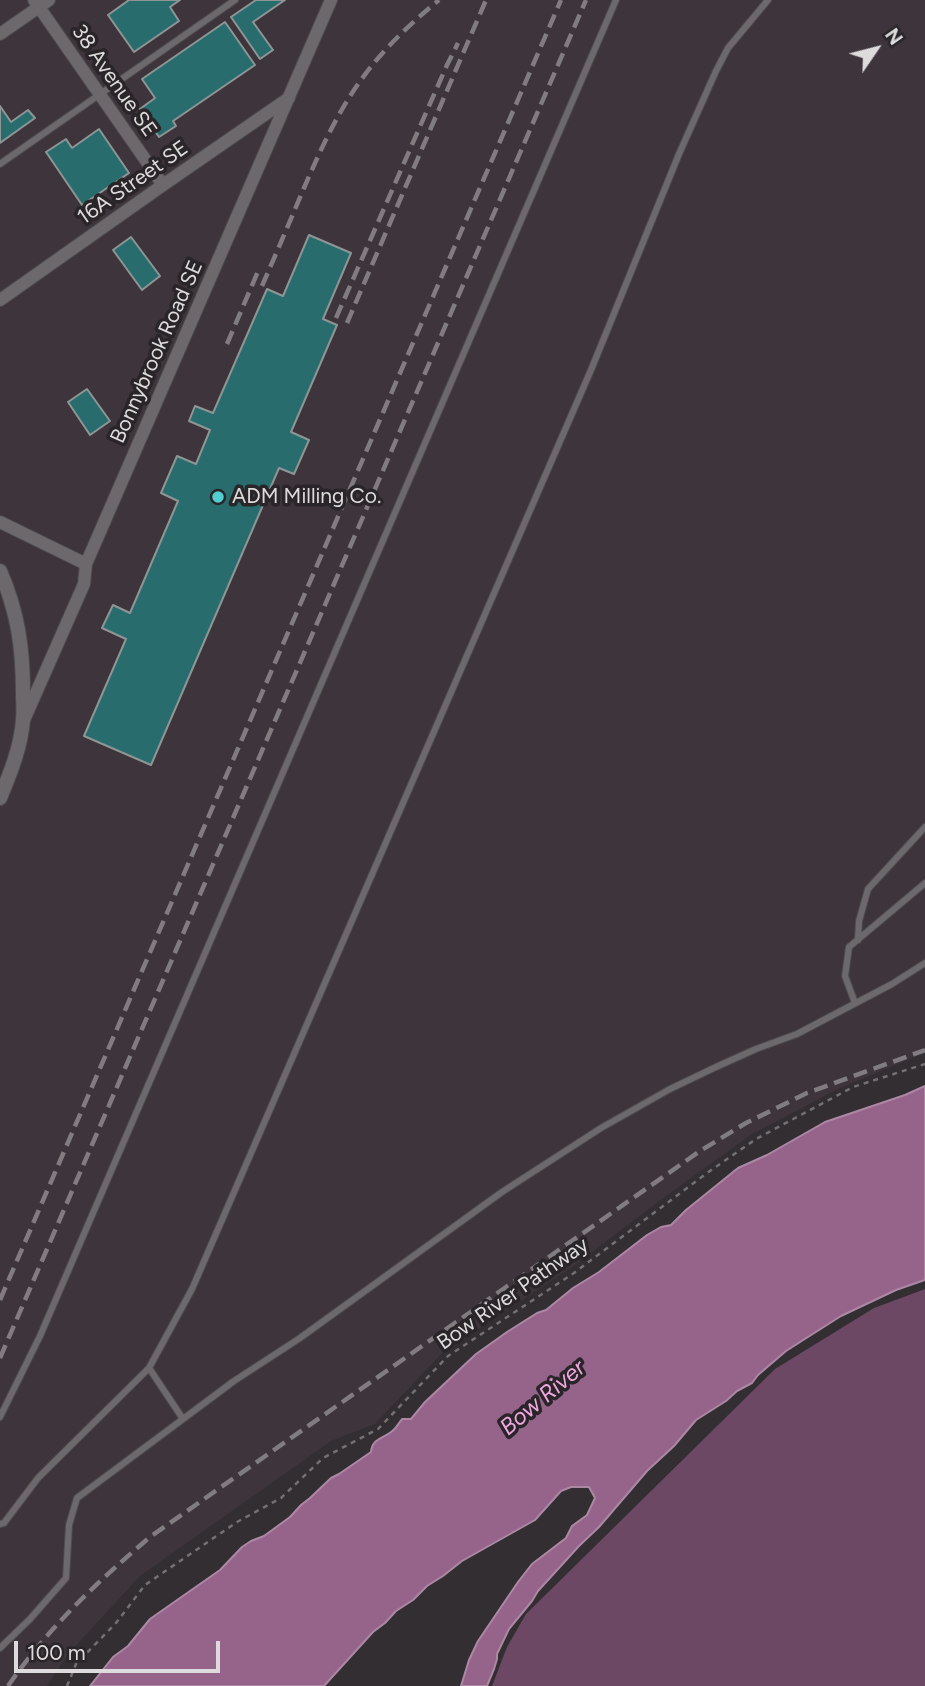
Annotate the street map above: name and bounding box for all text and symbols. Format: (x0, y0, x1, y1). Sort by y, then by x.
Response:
north arrow (841, 14, 911, 84)
street label: 38 Avenue SE (66, 20, 162, 142)
text: N (880, 24, 907, 49)
street label: 16A Street SE (73, 136, 193, 230)
street label: Bonnybrook Road SE (105, 257, 209, 447)
place label: ADM Milling Co. (232, 484, 381, 510)
marker: ADM Milling Co. (210, 489, 226, 505)
street label: Bow River Pathway (433, 1232, 593, 1356)
water label: Bow River (495, 1354, 591, 1442)
scale bar (18, 1626, 224, 1670)
text: 100 m (27, 1640, 86, 1665)

